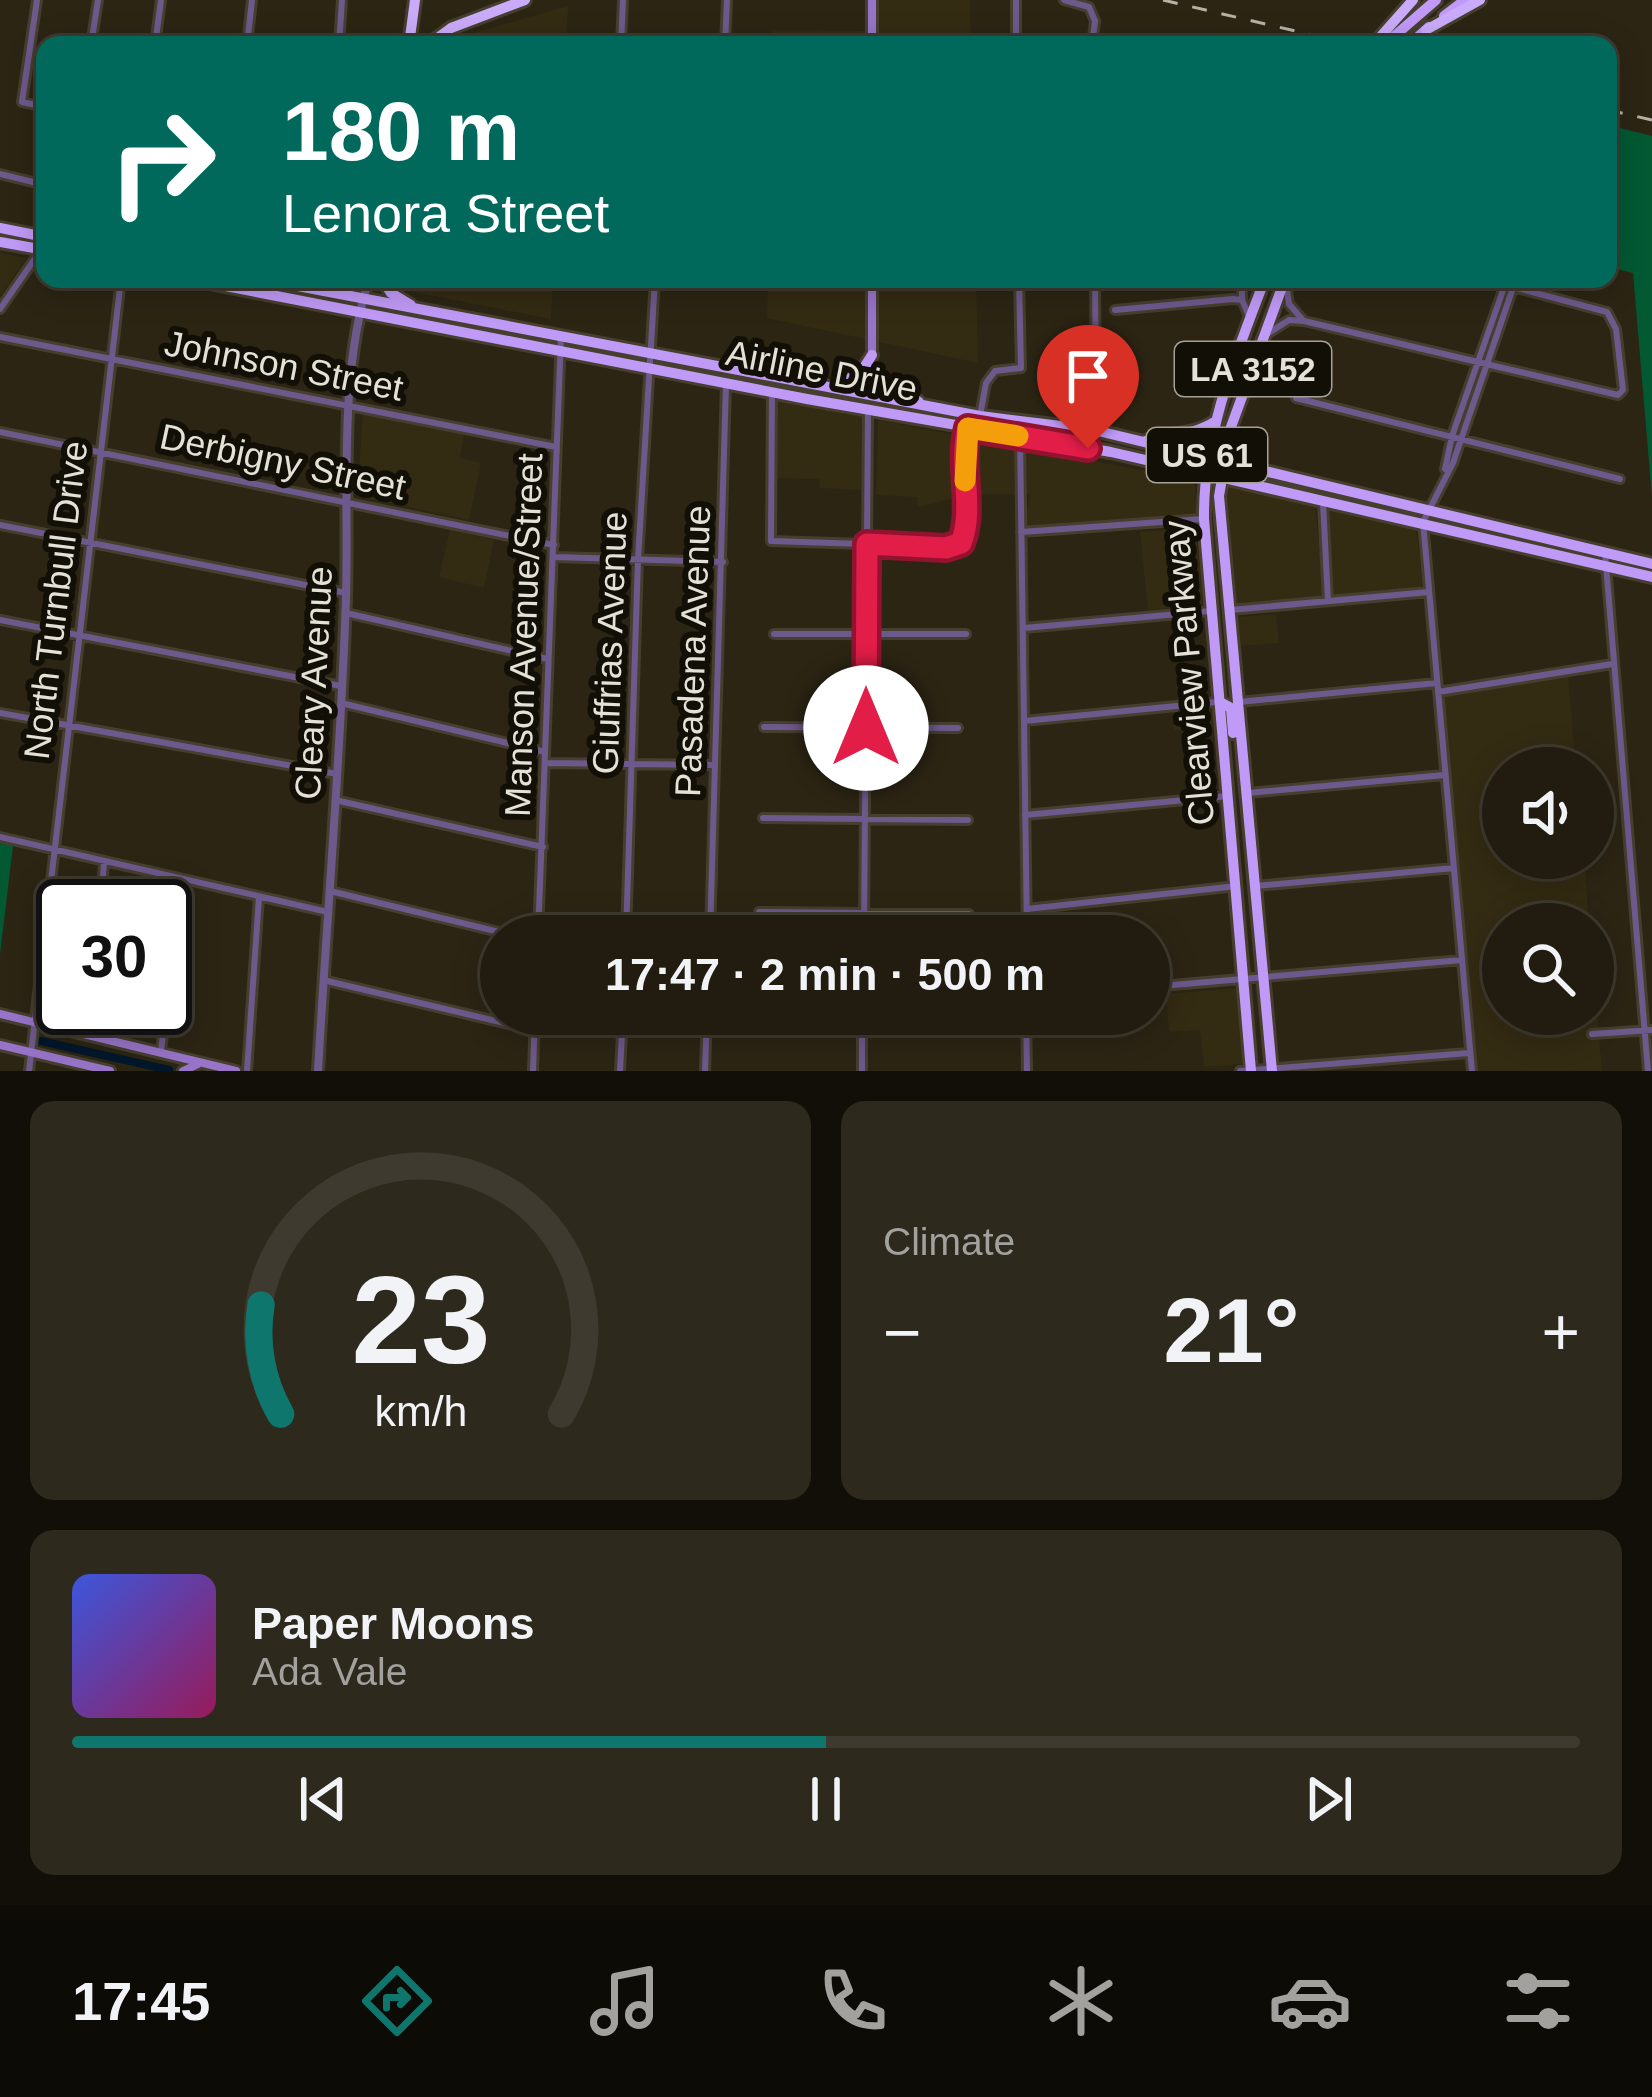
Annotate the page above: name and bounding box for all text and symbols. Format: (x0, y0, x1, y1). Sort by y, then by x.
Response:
icon: right (84, 84, 240, 240)
text: 180 m (282, 84, 520, 178)
text: Lenora Street (282, 183, 609, 243)
street label: Johnson Street (161, 322, 407, 409)
pin (1037, 325, 1139, 448)
street label: Airline Drive (723, 332, 921, 409)
road number: LA 3152 (1175, 342, 1331, 396)
icon: arrive (1055, 343, 1121, 409)
street label: Derbigny Street (156, 415, 409, 508)
road number: US 61 (1147, 428, 1267, 482)
street label: North Turnbull Drive (16, 439, 95, 761)
street label: Manson Avenue/Street (497, 453, 550, 817)
street label: Pasadena Avenue (667, 505, 718, 797)
street label: Giuffrias Avenue (584, 511, 635, 775)
street label: Clearview Parkway (1155, 519, 1222, 827)
street label: Cleary Avenue (287, 565, 340, 801)
position arrow (803, 665, 929, 791)
map controls (1482, 747, 1614, 1035)
button: sound (1482, 747, 1614, 879)
speed limit sign: 30 (36, 879, 192, 1035)
button: search (1482, 903, 1614, 1035)
text: 17:47 · 2 min · 500 m (605, 949, 1045, 1000)
text: Climate (883, 1220, 1015, 1263)
text: 23 (351, 1250, 490, 1389)
text: 21° (1163, 1281, 1300, 1381)
text: − (883, 1295, 922, 1369)
text: + (1541, 1295, 1580, 1369)
text: km/h (374, 1386, 467, 1434)
text: Paper Moons (252, 1598, 535, 1649)
text: Ada Vale (252, 1650, 407, 1693)
icon: previous (290, 1766, 356, 1832)
icon: pause (793, 1766, 859, 1832)
icon: next (1296, 1766, 1362, 1832)
icon: directions (355, 1959, 439, 2043)
icon: music (583, 1959, 667, 2043)
icon: phone (811, 1959, 895, 2043)
icon: climate (1039, 1959, 1123, 2043)
icon: car (1268, 1959, 1352, 2043)
icon: filters (1496, 1959, 1580, 2043)
text: 17:45 (72, 1971, 210, 2031)

